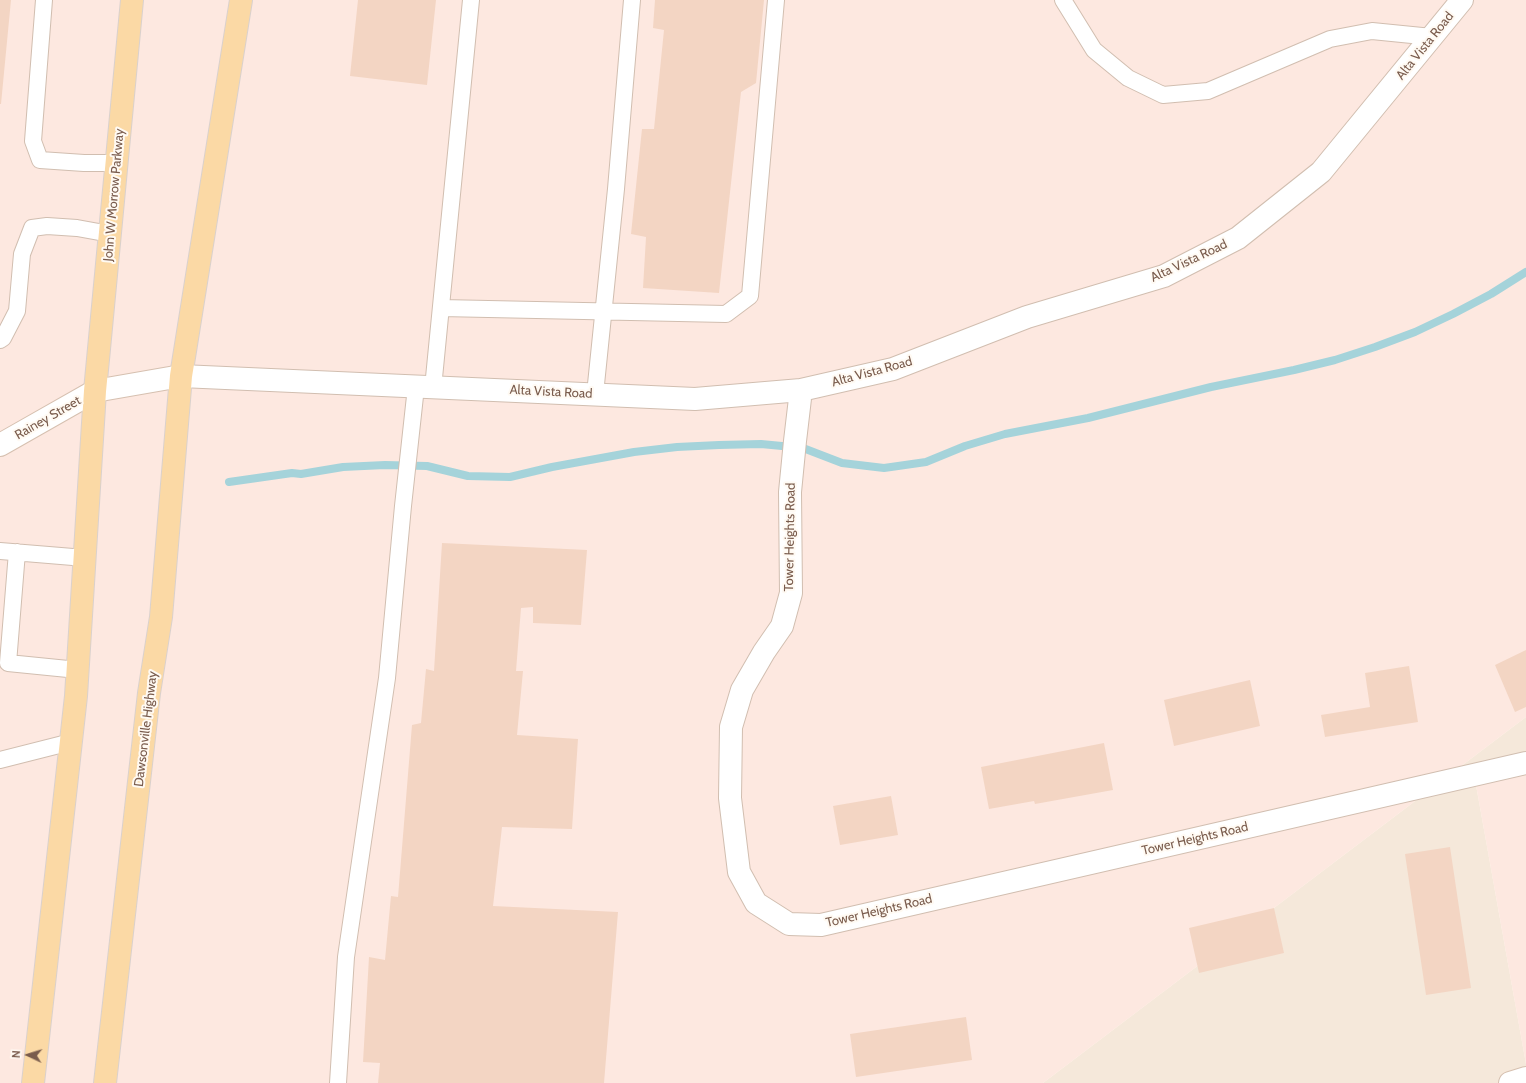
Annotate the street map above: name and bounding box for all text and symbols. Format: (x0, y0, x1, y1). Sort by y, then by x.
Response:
street label: Alta Vista Road (1393, 9, 1457, 83)
street label: John W Morrow Parkway (100, 128, 128, 262)
street label: Alta Vista Road (1148, 236, 1230, 286)
street label: Alta Vista Road (830, 354, 914, 390)
street label: Alta Vista Road (509, 382, 593, 402)
street label: Rainey Street (12, 393, 84, 443)
street label: Tower Heights Road (781, 482, 799, 592)
street label: Dawsonville Highway (131, 670, 161, 788)
street label: Tower Heights Road (1140, 819, 1250, 859)
street label: Tower Heights Road (824, 891, 934, 931)
north arrow (8, 1035, 48, 1075)
text: N (9, 1050, 23, 1059)

